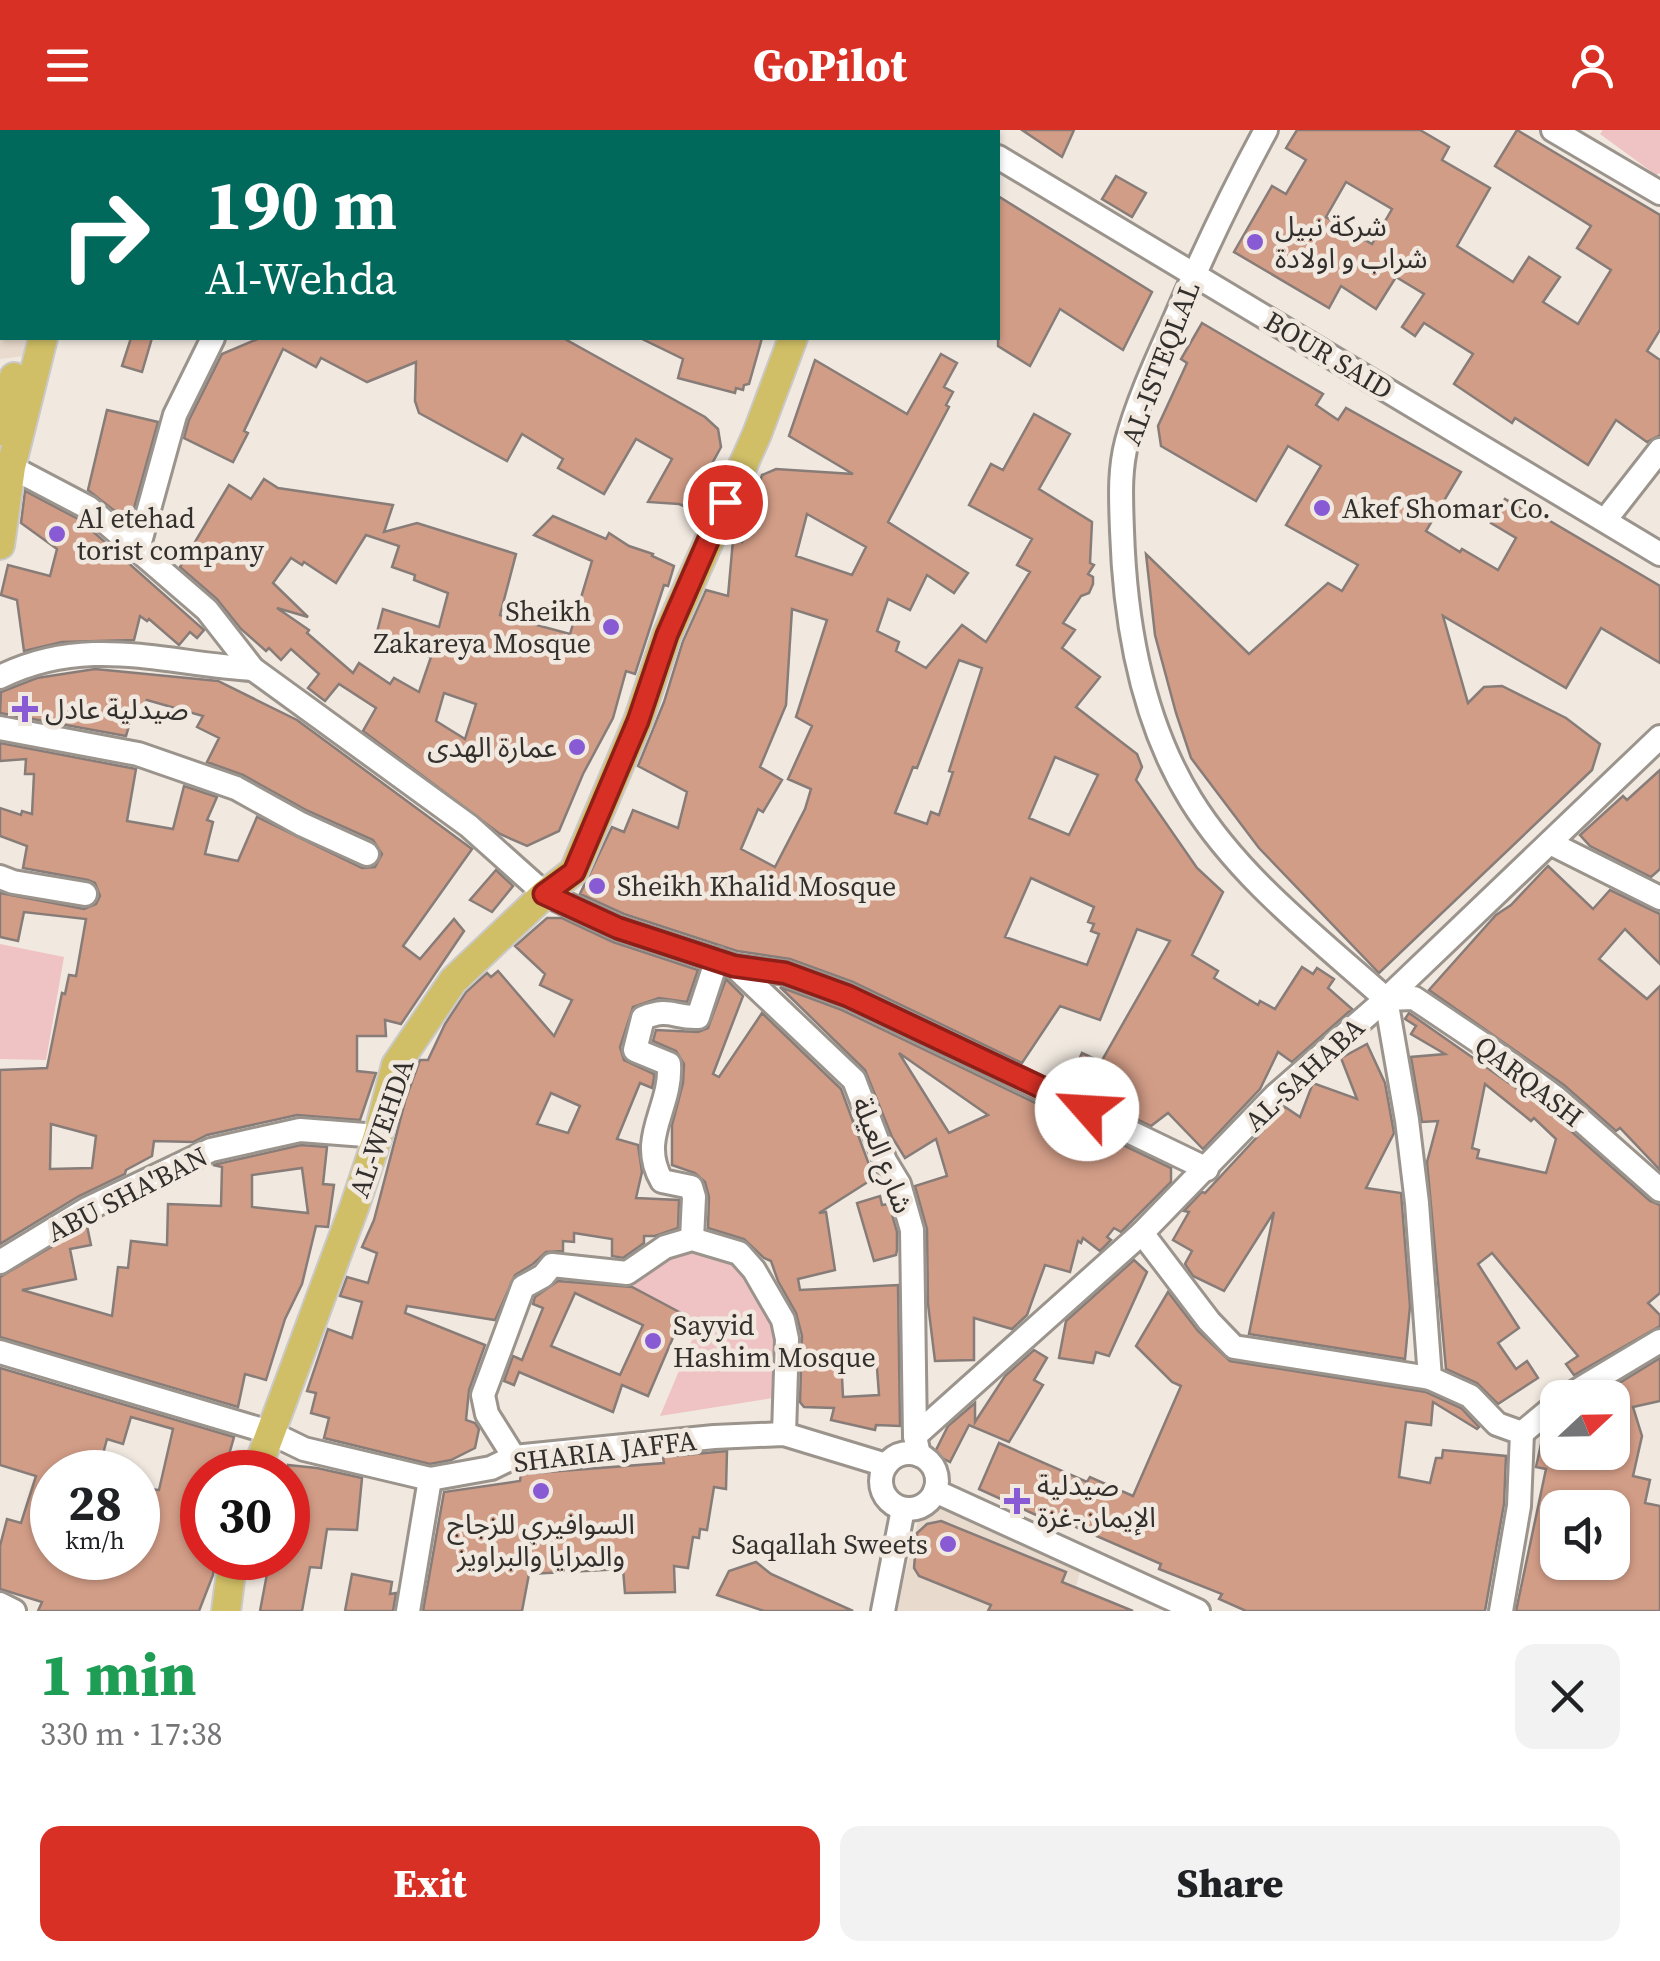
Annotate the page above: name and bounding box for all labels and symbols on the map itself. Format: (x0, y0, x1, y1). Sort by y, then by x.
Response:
place label: شركة نبيل شراب و اولادة (1275, 207, 1428, 277)
marker: شركة نبيل شراب و اولادة (1244, 231, 1266, 253)
street label: AL-ISTEQLAL (1111, 276, 1209, 450)
street label: BOUR SAID (1258, 302, 1400, 408)
pin (683, 460, 768, 545)
place label: Akef Shomar Co. (1342, 489, 1551, 527)
marker: Akef Shomar Co. (1311, 497, 1333, 519)
place label: Al etehad torist company (77, 499, 265, 569)
marker: Al etehad torist company (46, 523, 68, 545)
place label: Sheikh Zakareya Mosque (374, 592, 591, 662)
marker: Sheikh Zakareya Mosque (600, 616, 622, 638)
place label: صيدلية عادل (45, 690, 189, 728)
marker: صيدلية عادل (14, 698, 36, 720)
place label: عمارة الهدى (427, 728, 557, 766)
marker: عمارة الهدى (566, 736, 588, 758)
place label: Sheikh Khalid Mosque (617, 867, 896, 905)
marker: Sheikh Khalid Mosque (586, 875, 608, 897)
street label: AL-SAHABA (1236, 1008, 1373, 1140)
street label: QARQASH (1467, 1027, 1591, 1135)
street label: AL-WEHDA (340, 1053, 423, 1203)
position arrow (1035, 1057, 1139, 1161)
street label: شارع العيلة (842, 1091, 923, 1220)
street label: ABU SHA'BAN (40, 1137, 214, 1251)
place label: Sayyid Hashim Mosque (673, 1306, 876, 1376)
marker: Sayyid Hashim Mosque (642, 1330, 664, 1352)
north arrow (1540, 1380, 1630, 1470)
street label: SHARIA JAFFA (511, 1421, 699, 1481)
speed limit sign: 30 (180, 1450, 310, 1580)
place label: صيدلية الإيمان-غزة (1037, 1466, 1156, 1536)
marker: السوافيري للزجاج والمرايا والبراويز (530, 1480, 552, 1502)
marker: صيدلية الإيمان-غزة (1006, 1490, 1028, 1512)
place label: السوافيري للزجاج والمرايا والبراويز (447, 1505, 635, 1575)
place label: Saqallah Sweets (731, 1525, 928, 1563)
marker: Saqallah Sweets (937, 1533, 959, 1555)

